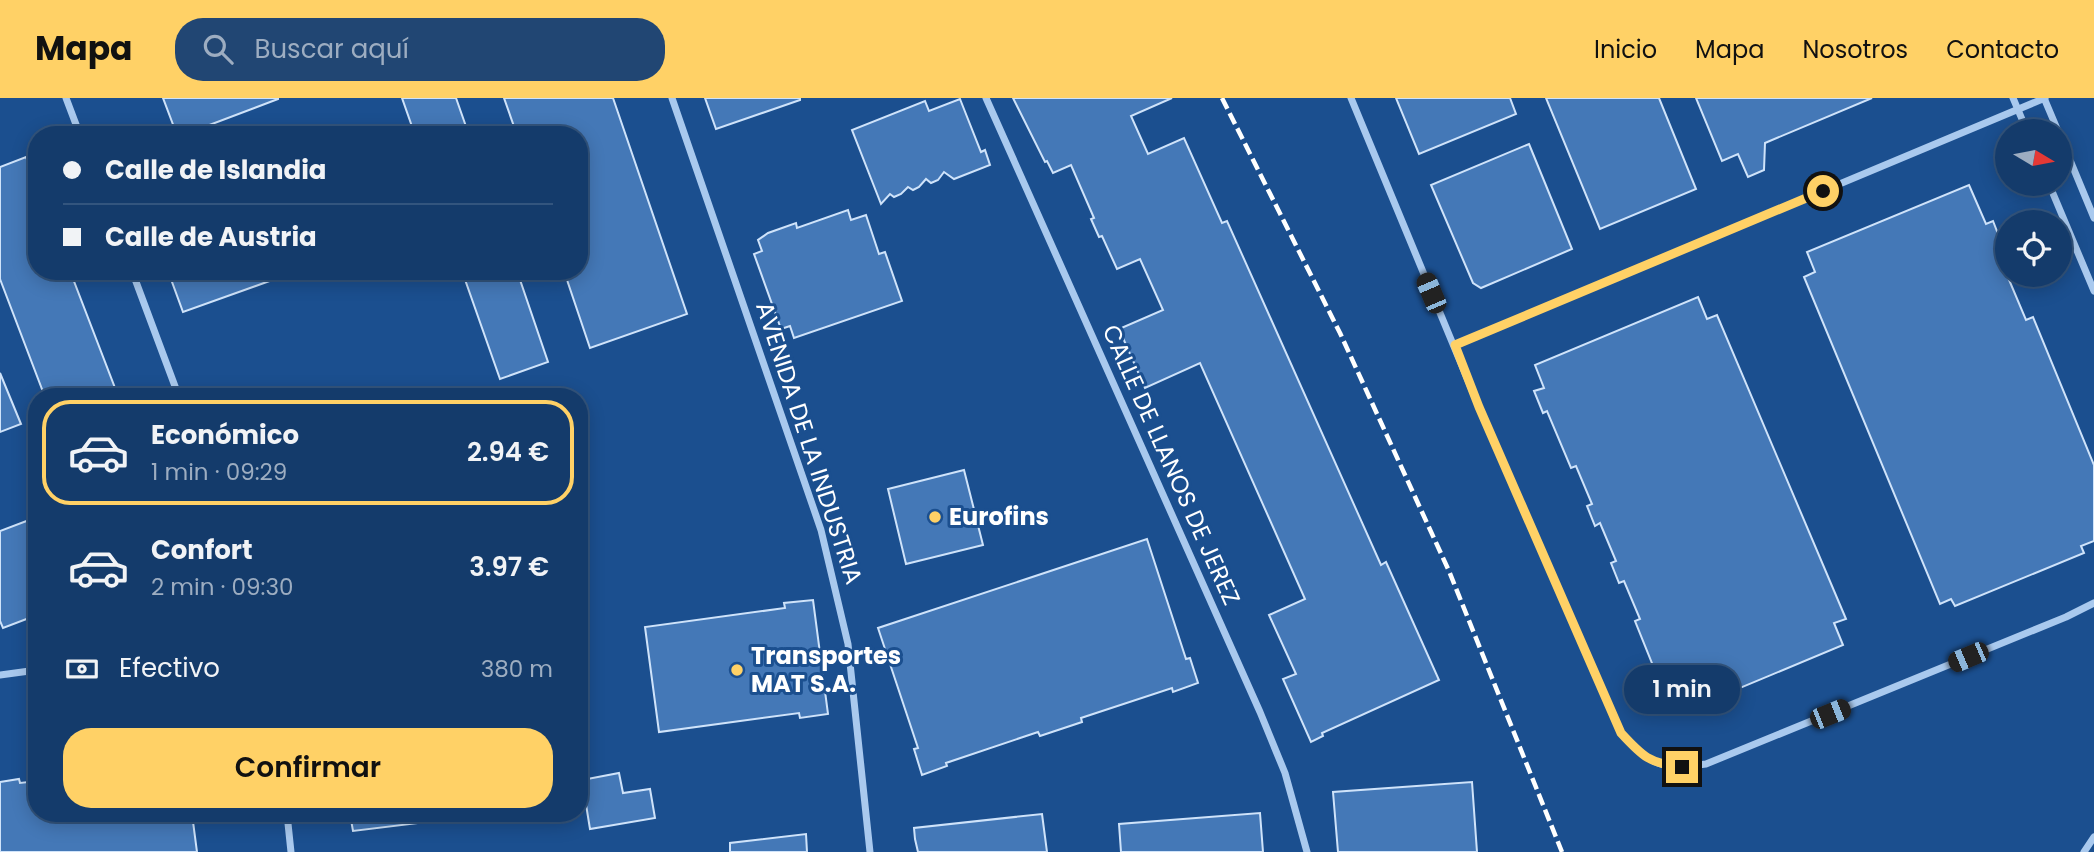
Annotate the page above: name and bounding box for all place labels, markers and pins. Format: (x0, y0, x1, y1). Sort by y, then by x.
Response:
place label: Eurofins (949, 500, 1049, 533)
marker: Eurofins (927, 509, 943, 525)
place label: Transportes MAT S.A. (751, 639, 901, 700)
marker: Transportes MAT S.A. (729, 662, 745, 678)

